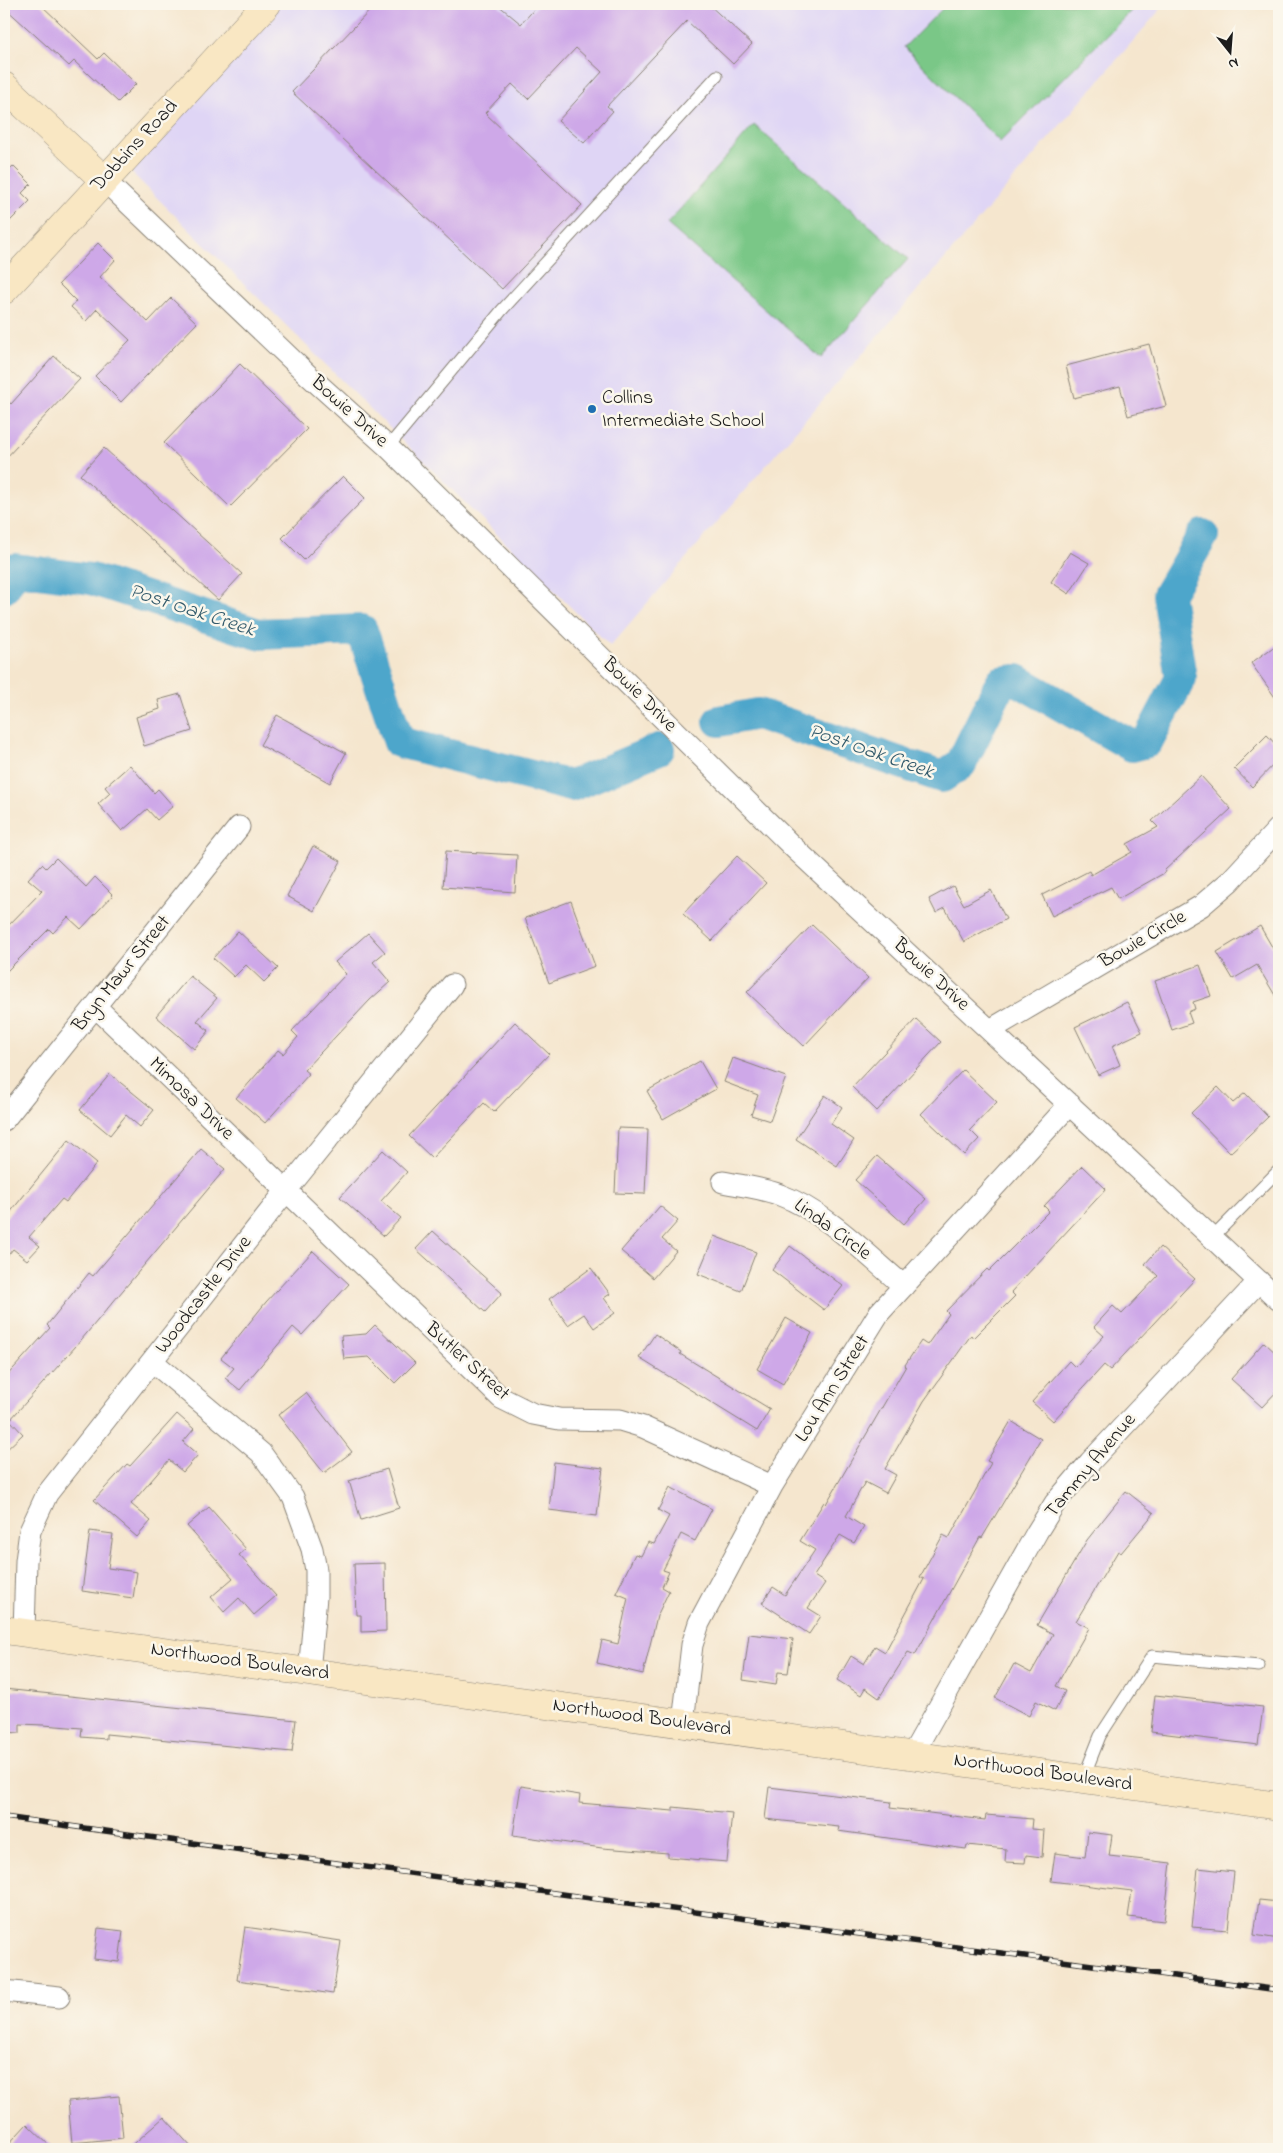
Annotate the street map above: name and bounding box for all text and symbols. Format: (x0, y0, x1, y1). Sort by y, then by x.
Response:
north arrow (1206, 28, 1256, 78)
text: N (1226, 52, 1241, 74)
street label: Dobbins Road (84, 93, 186, 199)
street label: Bowie Drive (303, 368, 395, 455)
place label: Collins Intermediate School (602, 384, 764, 436)
marker: Collins Intermediate School (586, 403, 598, 415)
water label: Post Oak Creek (125, 577, 259, 646)
street label: Bowie Drive (594, 650, 683, 739)
water label: Post Oak Creek (804, 717, 938, 788)
street label: Bowie Circle (1093, 903, 1192, 977)
street label: Bryn Mawr Street (65, 909, 179, 1040)
street label: Bowie Drive (885, 931, 976, 1018)
street label: Mimosa Drive (142, 1051, 240, 1147)
street label: Linda Circle (787, 1192, 877, 1268)
street label: Woodcastle Drive (148, 1230, 260, 1360)
street label: Butler Street (417, 1315, 516, 1408)
street label: Lou Ann Street (788, 1330, 878, 1448)
street label: Tammy Avenue (1038, 1407, 1144, 1525)
street label: Northwood Boulevard (149, 1635, 331, 1689)
street label: Northwood Boulevard (551, 1691, 733, 1745)
street label: Northwood Boulevard (952, 1746, 1134, 1800)

